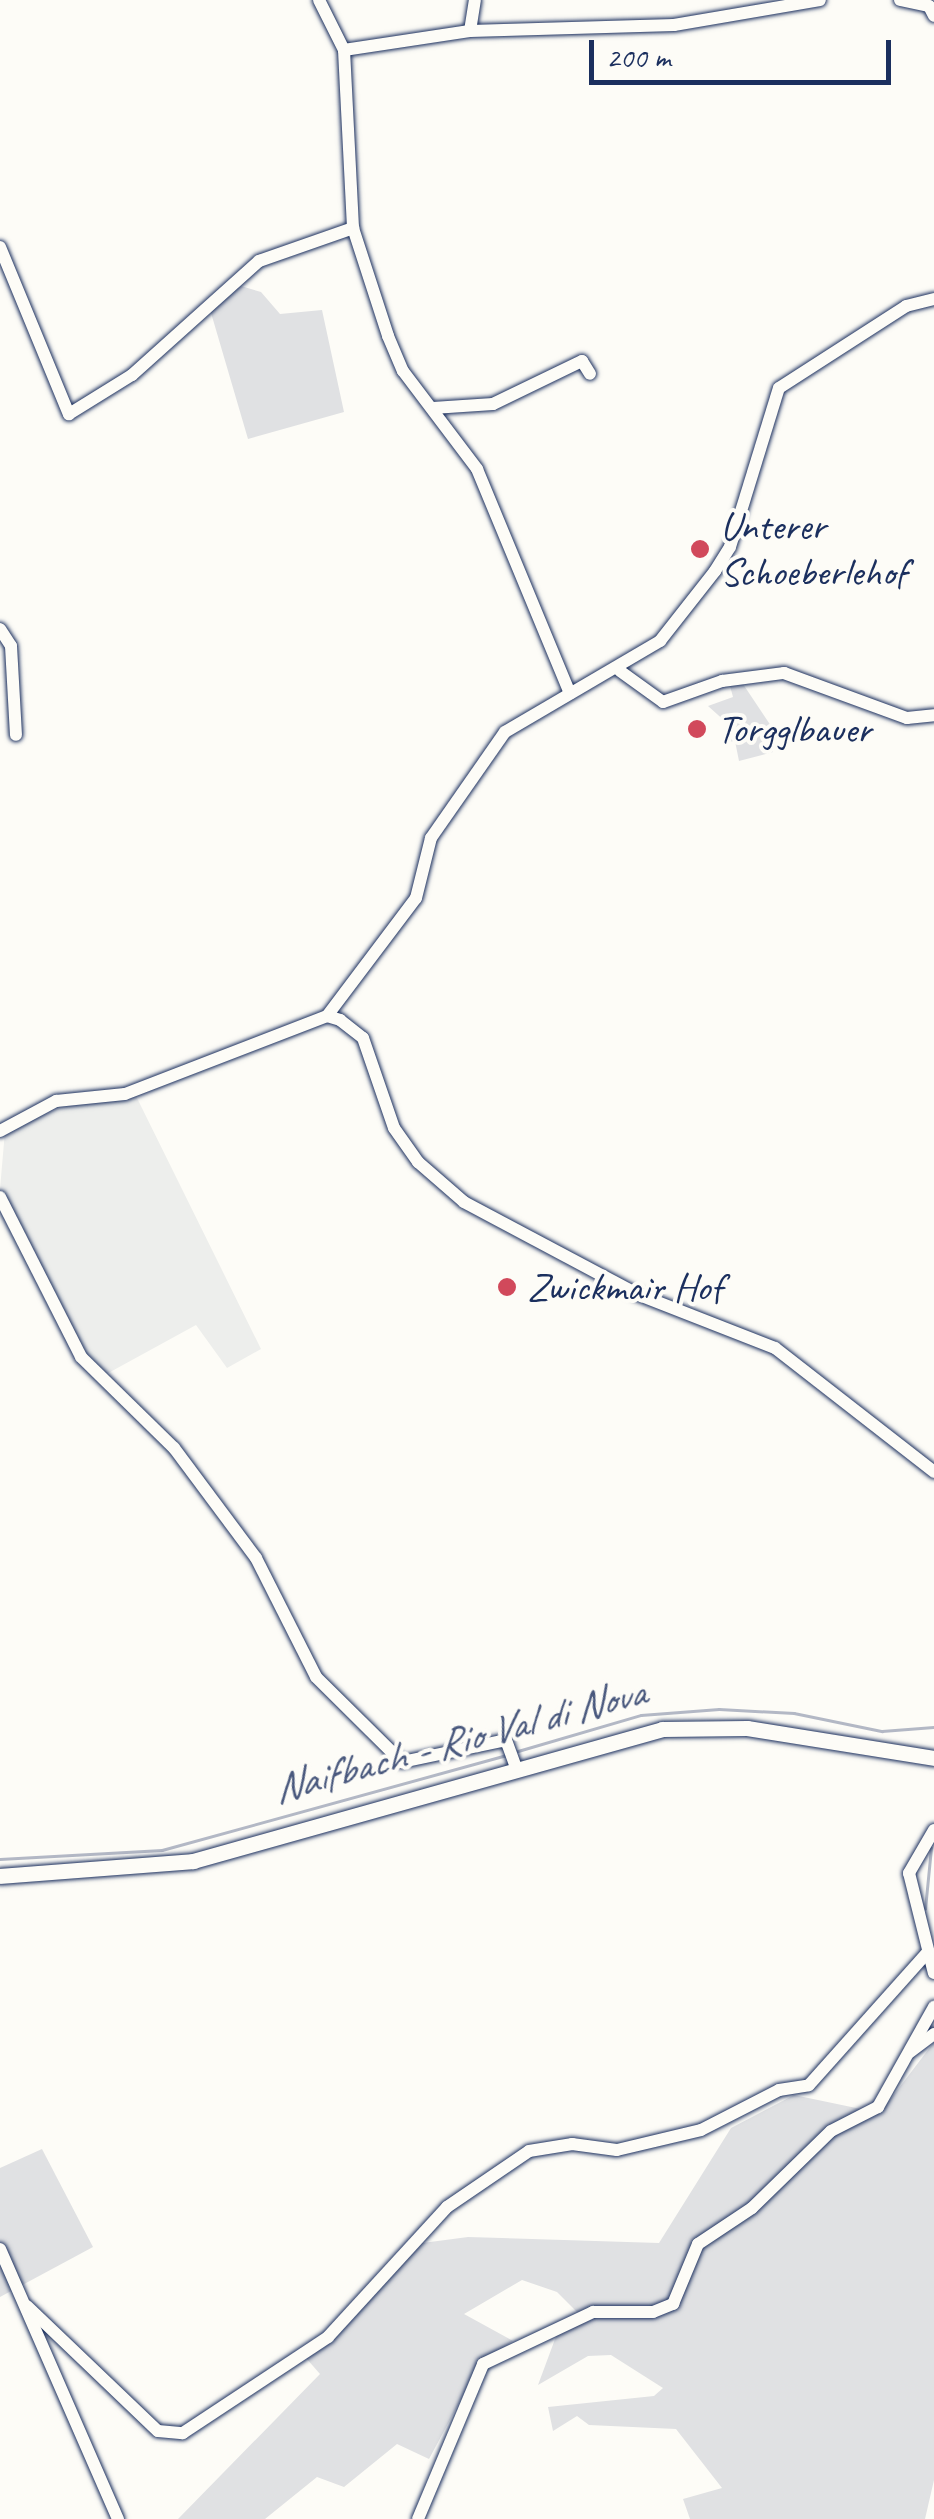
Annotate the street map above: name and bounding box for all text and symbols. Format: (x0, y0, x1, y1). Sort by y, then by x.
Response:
scale bar (594, 20, 896, 82)
text: 200 m (606, 38, 671, 76)
place label: Unterer Schoeberlehof (720, 502, 907, 596)
marker: Unterer Schoeberlehof (689, 538, 711, 560)
place label: Torgglbauer (717, 705, 871, 753)
marker: Torgglbauer (686, 718, 708, 740)
place label: Zwickmair Hof (527, 1263, 722, 1311)
marker: Zwickmair Hof (496, 1276, 518, 1298)
water label: Naifbach - Rio Val di Nova (267, 1667, 651, 1815)

